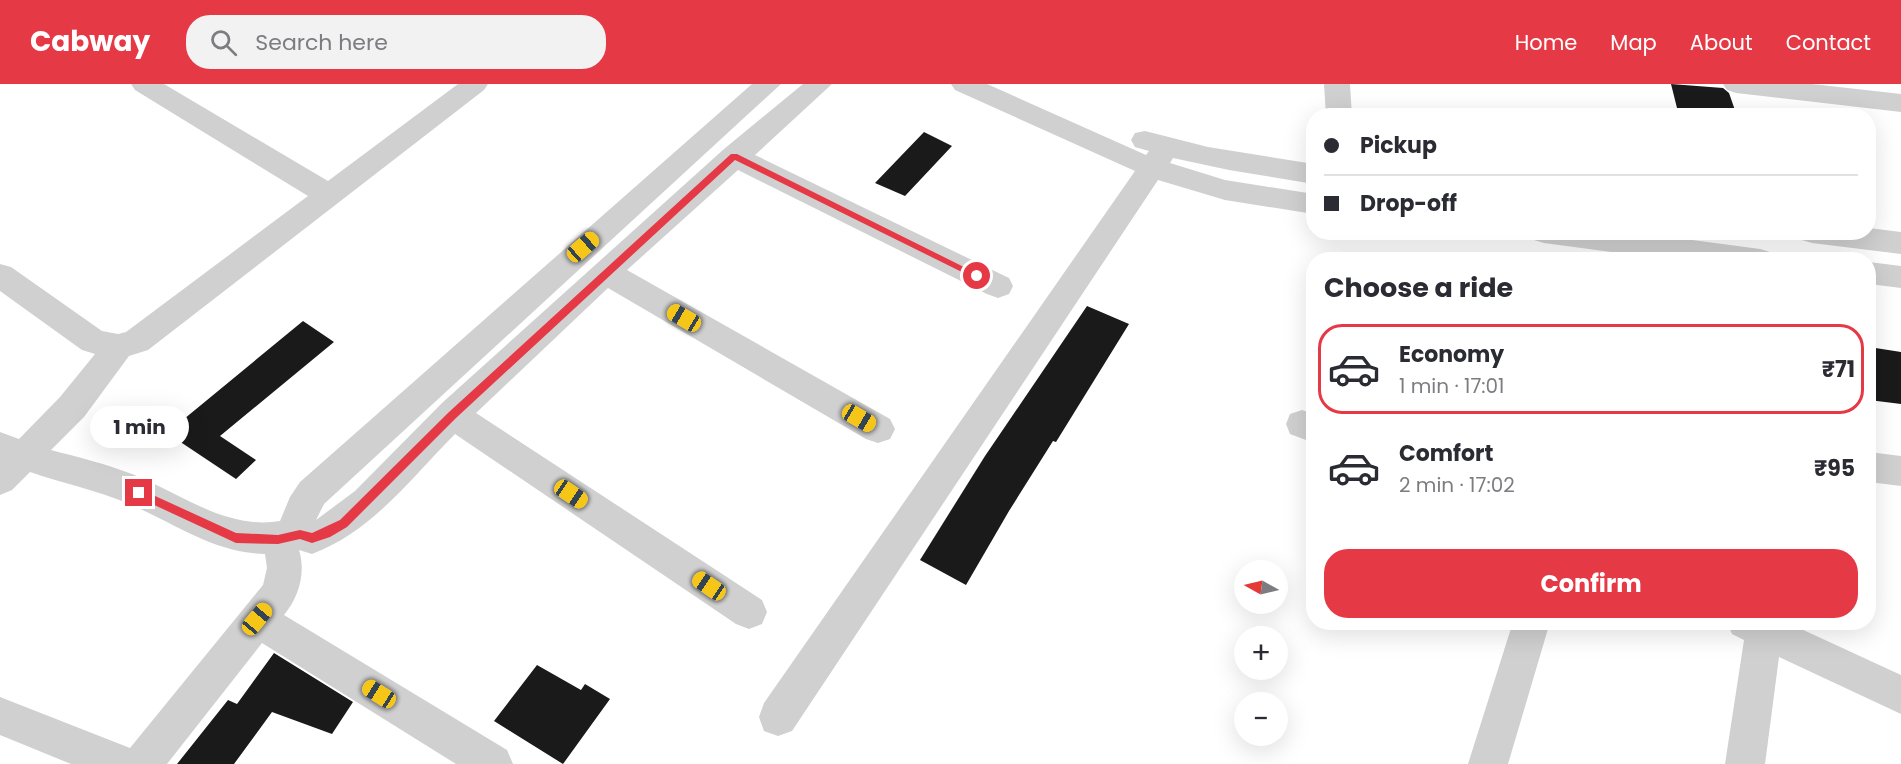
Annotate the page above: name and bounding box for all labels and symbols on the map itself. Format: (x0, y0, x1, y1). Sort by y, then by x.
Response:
car (564, 228, 602, 266)
route start (963, 262, 990, 289)
car (664, 301, 704, 335)
car (839, 401, 879, 435)
callout: 1 min (90, 406, 188, 448)
car (551, 476, 591, 512)
route end (125, 479, 152, 506)
north arrow (1234, 560, 1288, 614)
car (689, 568, 729, 604)
car (239, 599, 275, 639)
car (359, 677, 399, 711)

